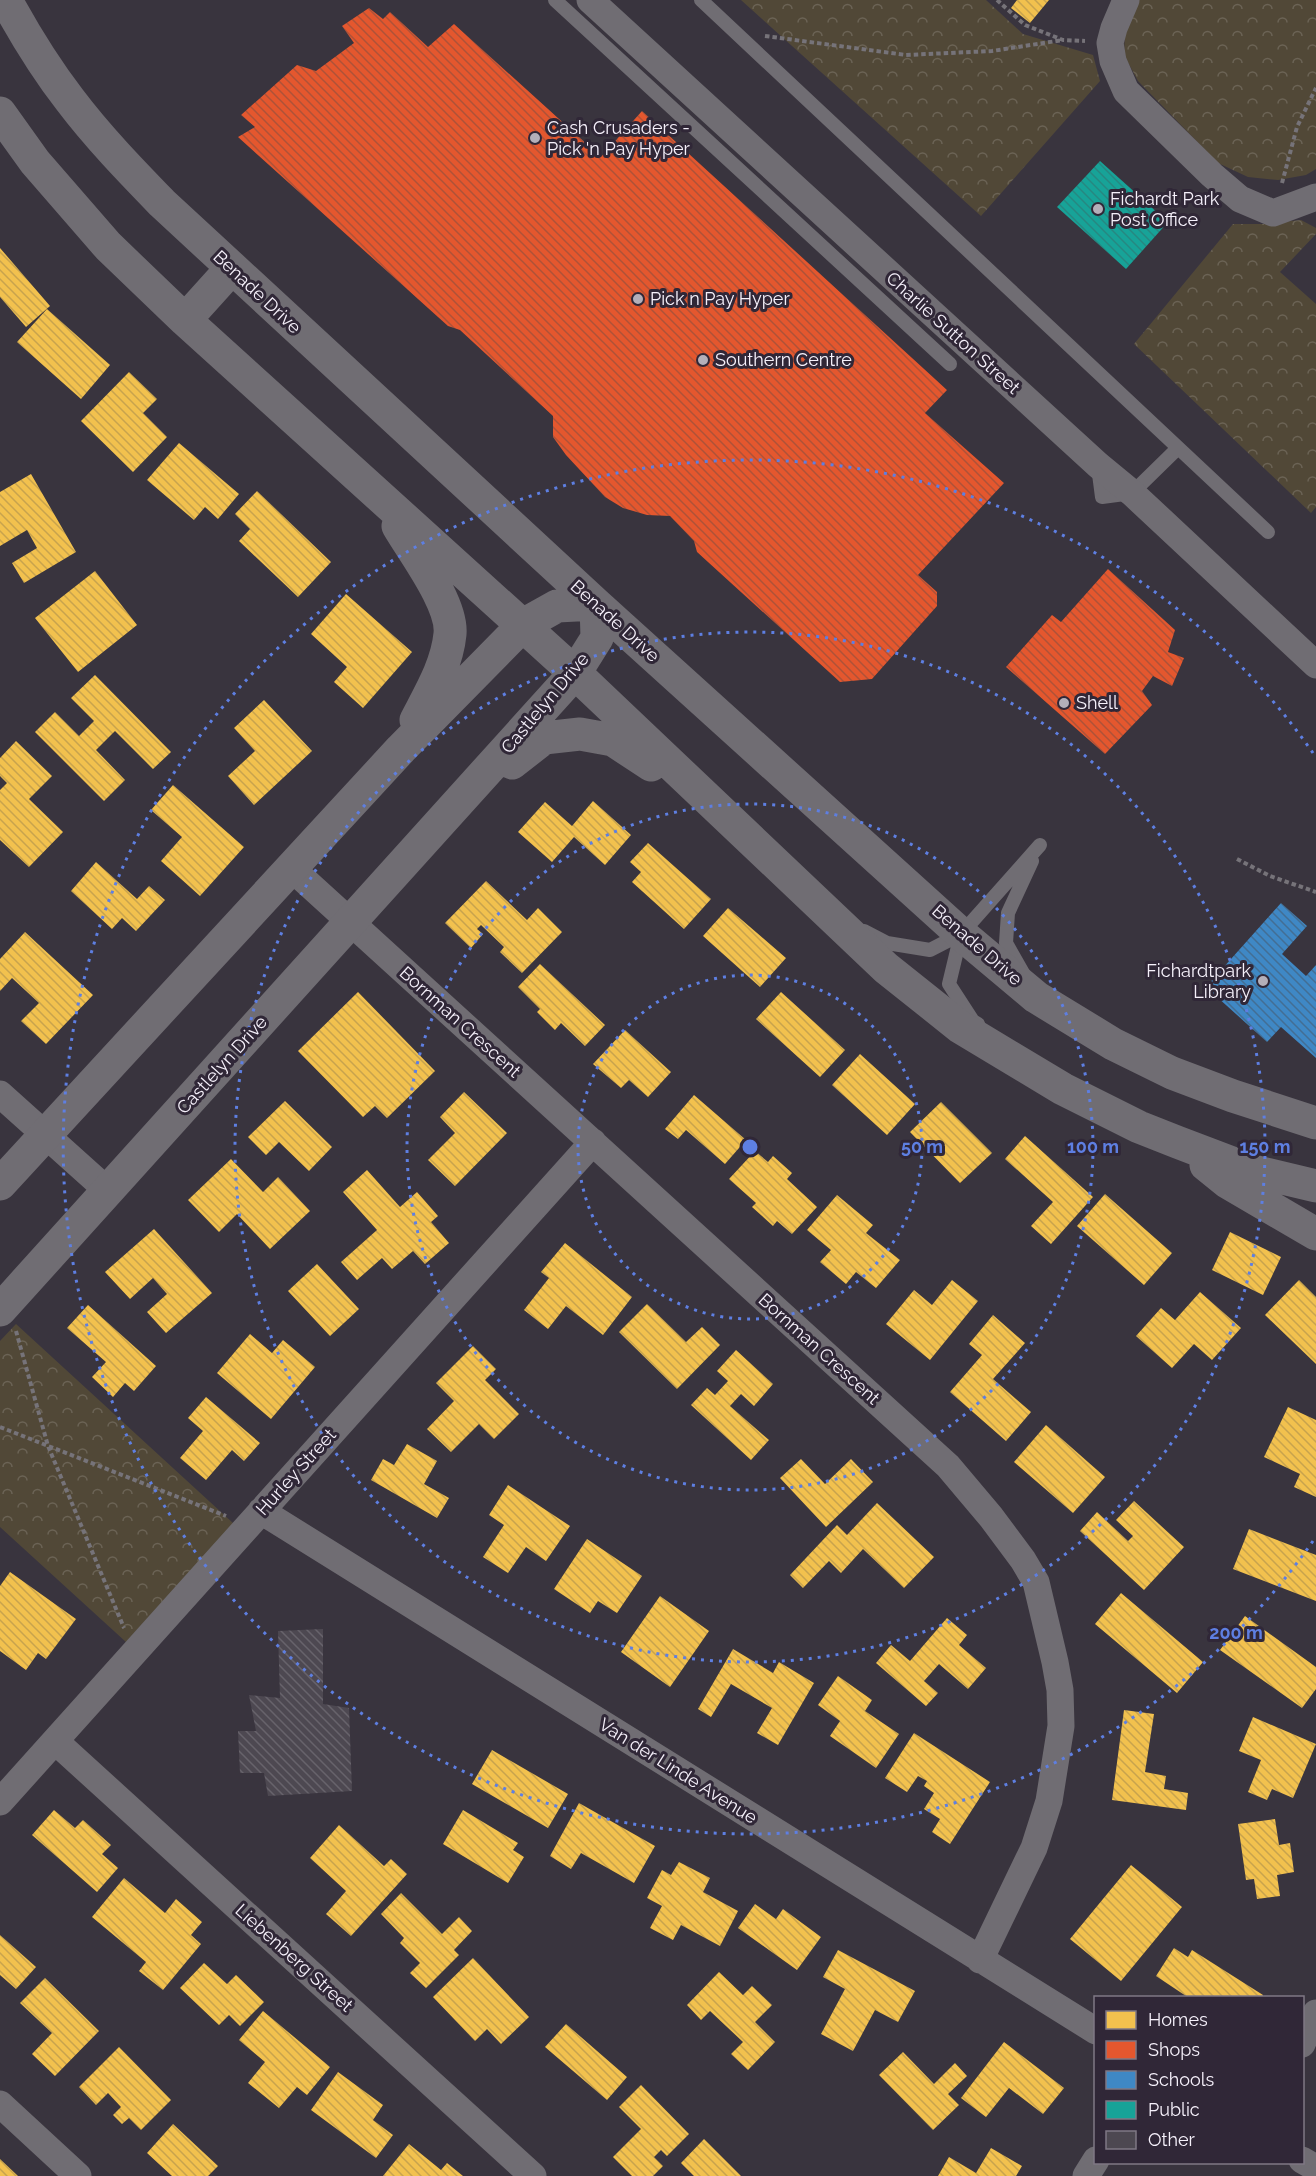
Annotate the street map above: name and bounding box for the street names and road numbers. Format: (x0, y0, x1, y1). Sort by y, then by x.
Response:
street label: Benade Drive (209, 246, 306, 338)
street label: Charlie Sutton Street (882, 267, 1024, 398)
street label: Benade Drive (567, 575, 664, 666)
street label: Castlelyn Drive (496, 648, 593, 757)
street label: Benade Drive (928, 900, 1027, 990)
street label: Bornman Crescent (396, 962, 525, 1081)
street label: Castlelyn Drive (172, 1011, 271, 1118)
street label: Bornman Crescent (755, 1289, 884, 1408)
street label: Hurley Street (251, 1424, 340, 1519)
street label: Van der Linde Avenue (595, 1713, 761, 1828)
street label: Liebenberg Street (231, 1899, 357, 2016)

